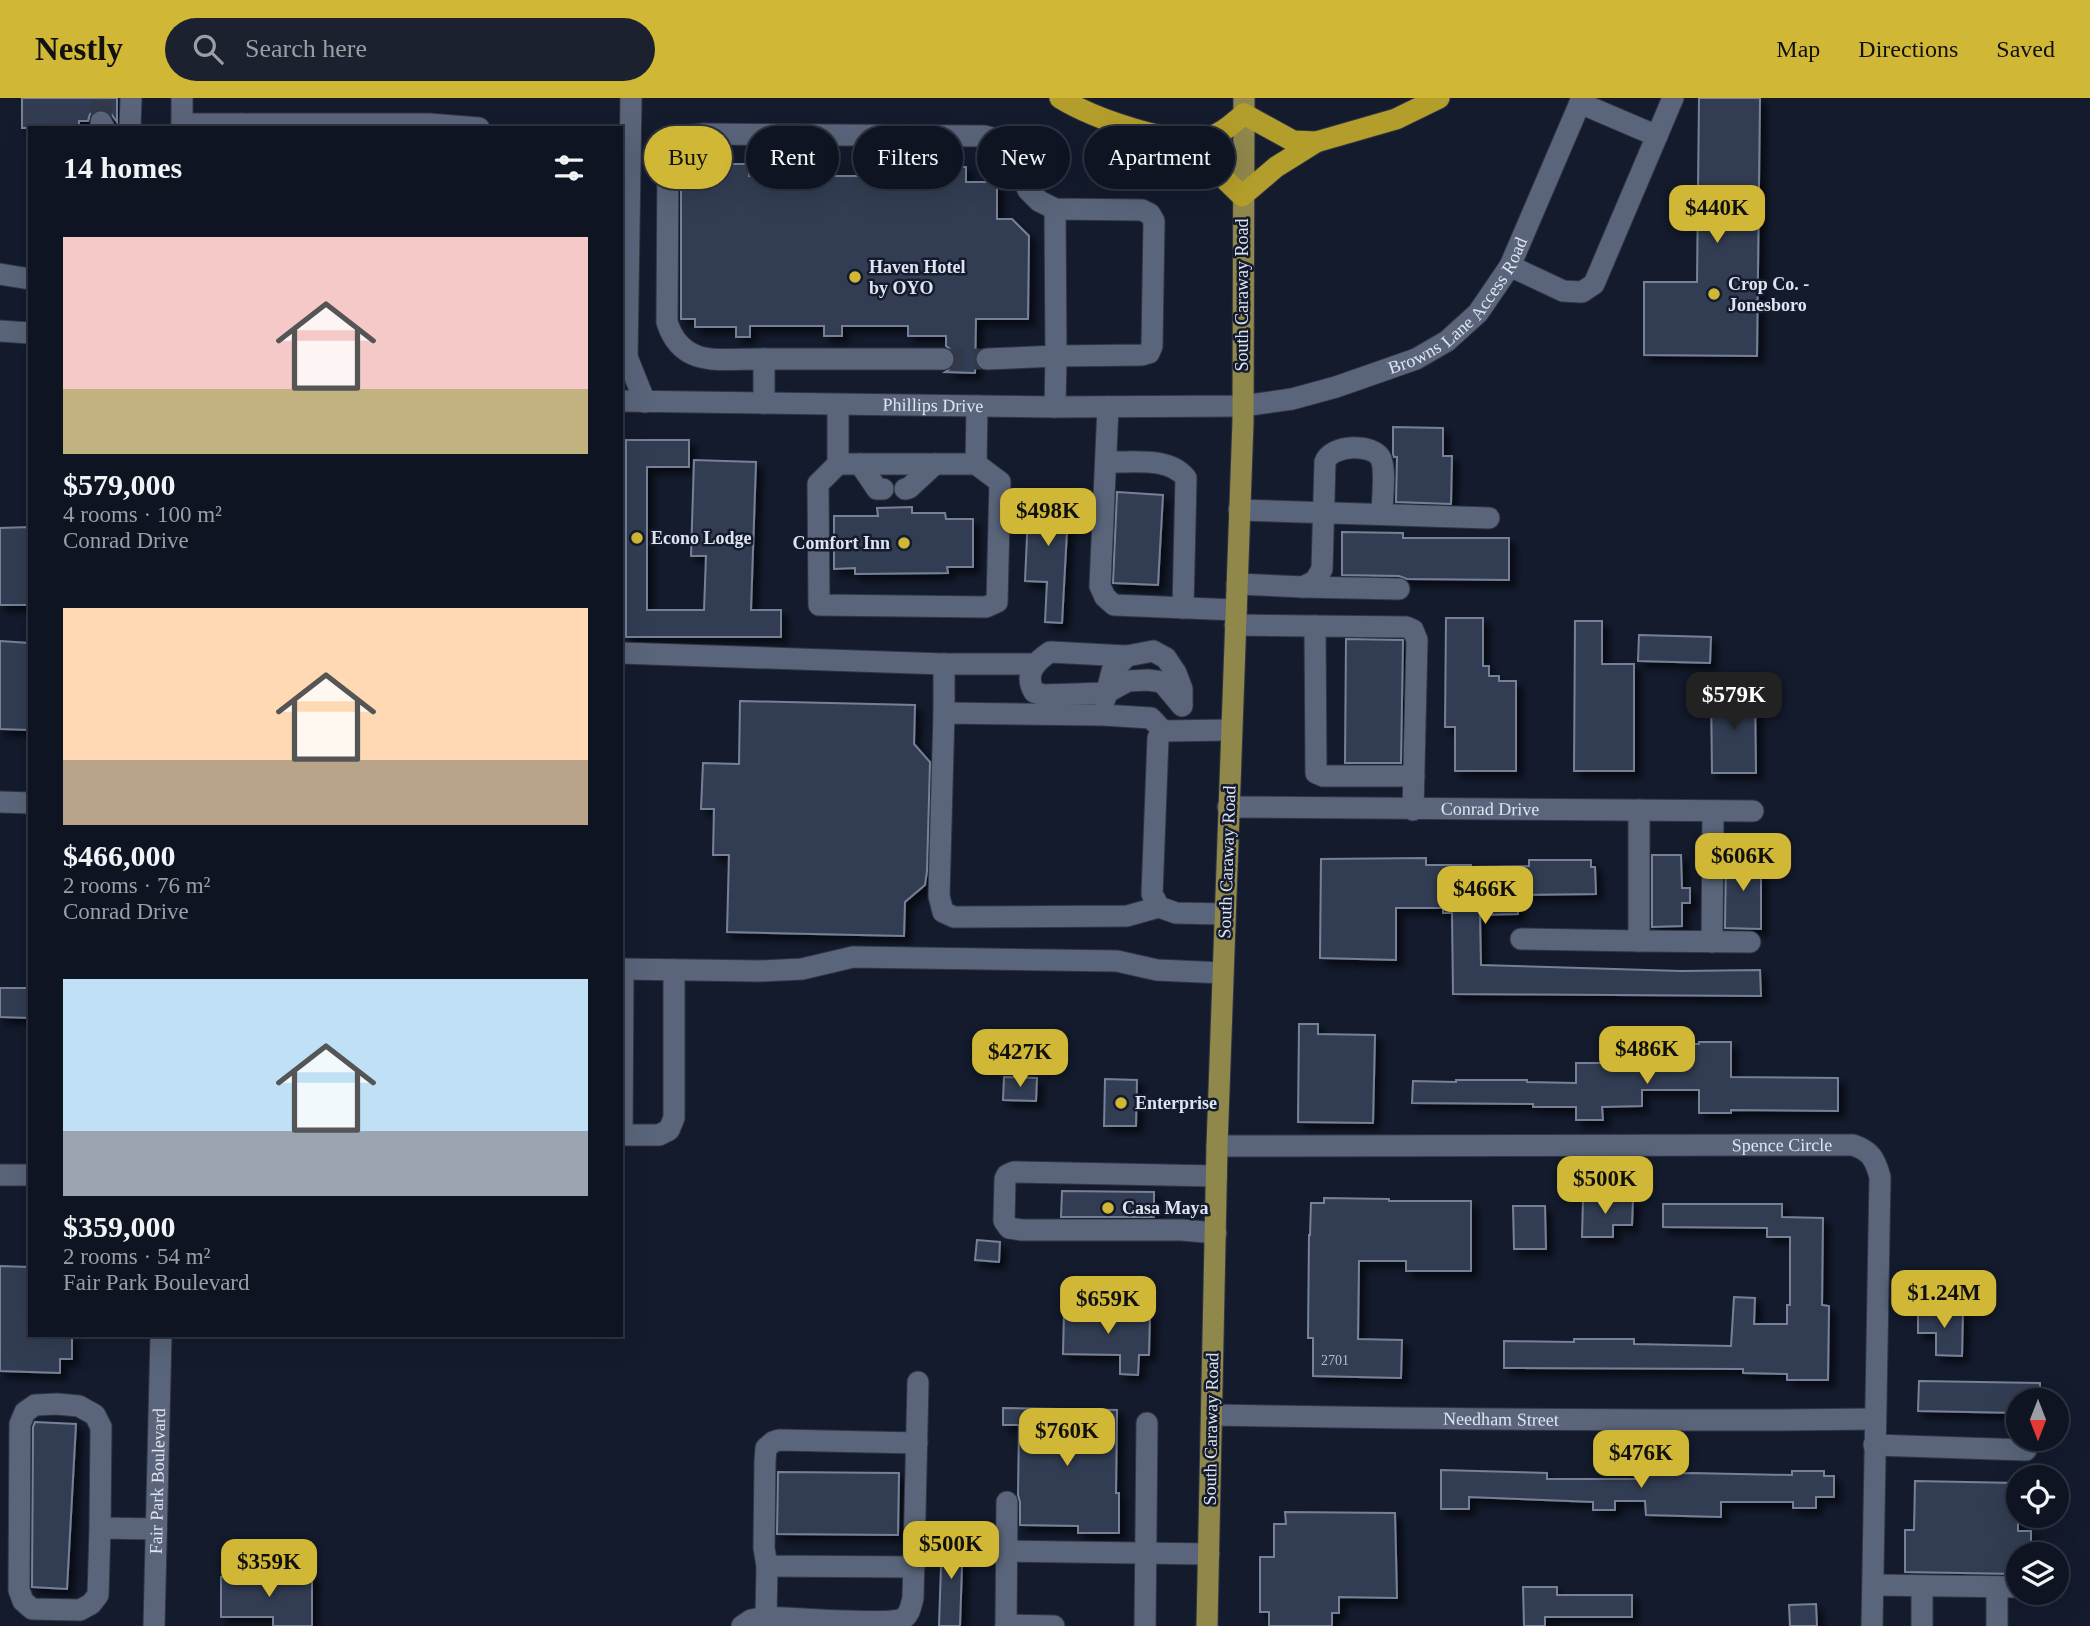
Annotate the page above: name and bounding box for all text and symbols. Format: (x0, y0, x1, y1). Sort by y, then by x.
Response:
search box (165, 18, 655, 81)
icon: search (189, 30, 227, 68)
text: Nestly (35, 31, 123, 67)
text: Search here (245, 34, 367, 63)
text: Map (1776, 36, 1820, 62)
text: Directions (1858, 36, 1958, 62)
text: Saved (1996, 36, 2055, 62)
chip: Buy (644, 126, 732, 189)
chip: Rent (746, 126, 839, 189)
chip: Filters (853, 126, 963, 189)
chip: New (977, 126, 1070, 189)
chip: Apartment (1084, 126, 1235, 189)
icon: filters (550, 149, 588, 187)
text: 14 homes (63, 151, 182, 184)
pin: $440K (1668, 186, 1766, 245)
text: $440K (1685, 195, 1749, 220)
street label: South Caraway Road (1232, 219, 1252, 371)
street label: Browns Lane Access Road (1386, 234, 1531, 378)
place label: Haven Hotel by OYO (869, 257, 966, 298)
marker: Haven Hotel by OYO (847, 269, 863, 285)
place label: Crop Co. - Jonesboro (1728, 274, 1809, 315)
icon: home (263, 283, 389, 409)
marker: Crop Co. - Jonesboro (1706, 286, 1722, 302)
street label: Phillips Drive (883, 395, 983, 416)
text: $579,000 (63, 468, 176, 501)
pin: $498K (999, 489, 1097, 548)
text: $498K (1016, 498, 1080, 523)
text: 4 rooms · 100 m² (63, 502, 222, 527)
text: Conrad Drive (63, 528, 189, 553)
place label: Econo Lodge (651, 528, 752, 548)
marker: Econo Lodge (629, 530, 645, 546)
place label: Comfort Inn (793, 533, 890, 553)
marker: Comfort Inn (896, 535, 912, 551)
icon: home (263, 654, 389, 780)
pin: $579K (1685, 672, 1783, 732)
text: $579K (1702, 682, 1766, 707)
street label: South Caraway Road (1214, 785, 1240, 939)
street label: Conrad Drive (1441, 799, 1539, 819)
pin: $606K (1694, 834, 1792, 893)
text: $466,000 (63, 839, 176, 872)
text: $606K (1711, 843, 1775, 868)
pin: $466K (1436, 866, 1534, 926)
text: 2 rooms · 76 m² (63, 873, 210, 898)
text: $466K (1453, 876, 1517, 901)
text: Conrad Drive (63, 899, 189, 924)
icon: home (263, 1025, 389, 1151)
pin: $486K (1598, 1026, 1696, 1086)
pin: $427K (971, 1030, 1069, 1089)
text: $486K (1615, 1036, 1679, 1061)
text: $427K (988, 1039, 1052, 1064)
place label: Enterprise (1135, 1093, 1217, 1113)
marker: Enterprise (1113, 1095, 1129, 1111)
street label: Spence Circle (1732, 1135, 1832, 1155)
pin: $500K (1556, 1156, 1654, 1216)
text: $500K (1573, 1166, 1637, 1191)
place label: Casa Maya (1122, 1198, 1209, 1218)
marker: Casa Maya (1100, 1200, 1116, 1216)
text: $359,000 (63, 1210, 176, 1243)
text: 2 rooms · 54 m² (63, 1244, 210, 1269)
text: Fair Park Boulevard (63, 1270, 250, 1295)
pin: $1.24M (1887, 1270, 2001, 1330)
pin: $659K (1059, 1276, 1157, 1336)
text: $1.24M (1907, 1280, 1981, 1305)
text: $659K (1076, 1286, 1140, 1311)
street label: South Caraway Road (1200, 1352, 1222, 1506)
house number: 2701 (1321, 1353, 1349, 1368)
north arrow (2006, 1388, 2068, 1451)
map controls (2006, 1388, 2069, 1605)
street label: Fair Park Boulevard (146, 1408, 169, 1554)
pin: $760K (1018, 1408, 1116, 1468)
street label: Needham Street (1443, 1409, 1559, 1430)
text: $760K (1035, 1418, 1099, 1443)
pin: $476K (1592, 1430, 1690, 1490)
text: $476K (1609, 1440, 1673, 1465)
button: locate (2006, 1465, 2069, 1528)
pin: $500K (902, 1522, 1000, 1581)
text: $500K (919, 1531, 983, 1556)
pin: $359K (220, 1540, 318, 1599)
button: layers (2006, 1542, 2069, 1605)
text: $359K (237, 1549, 301, 1574)

